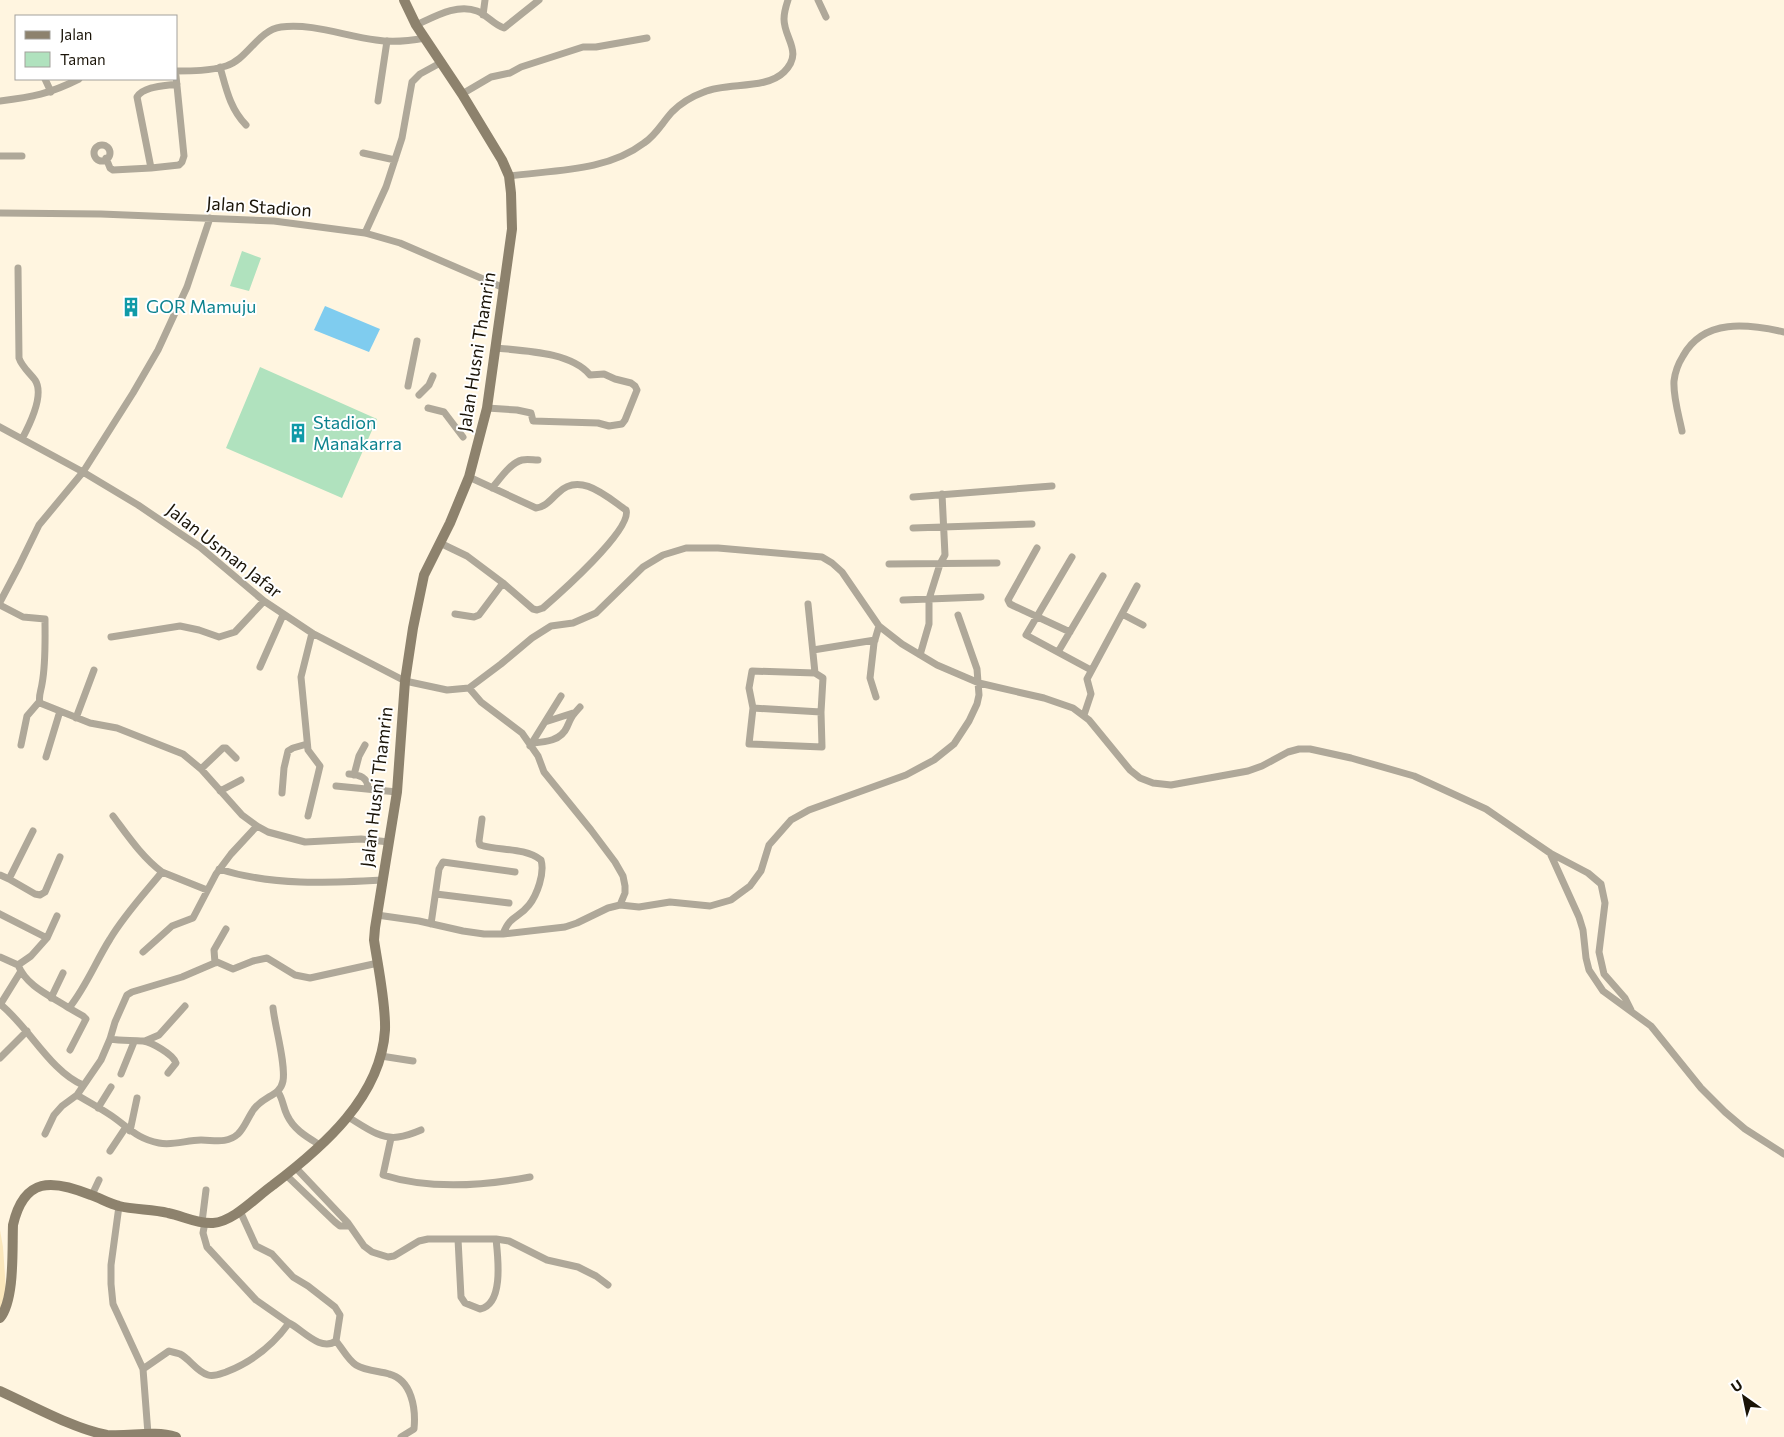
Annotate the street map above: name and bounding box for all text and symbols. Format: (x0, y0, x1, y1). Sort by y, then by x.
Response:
legend (15, 15, 178, 80)
text: Jalan (60, 25, 92, 43)
text: Taman (60, 50, 106, 68)
street label: Jalan Stadion (206, 191, 313, 221)
street label: Jalan Husni Thamrin (453, 270, 500, 433)
place label: GOR Mamuju (146, 295, 256, 317)
building icon: GOR Mamuju (120, 296, 142, 318)
place label: Stadion Manakarra (313, 411, 402, 454)
building icon: Stadion Manakarra (287, 422, 309, 444)
street label: Jalan Usman Jafar (162, 498, 287, 602)
street label: Jalan Husni Thamrin (355, 705, 397, 868)
north arrow (1719, 1372, 1769, 1422)
text: U (1728, 1376, 1746, 1396)

